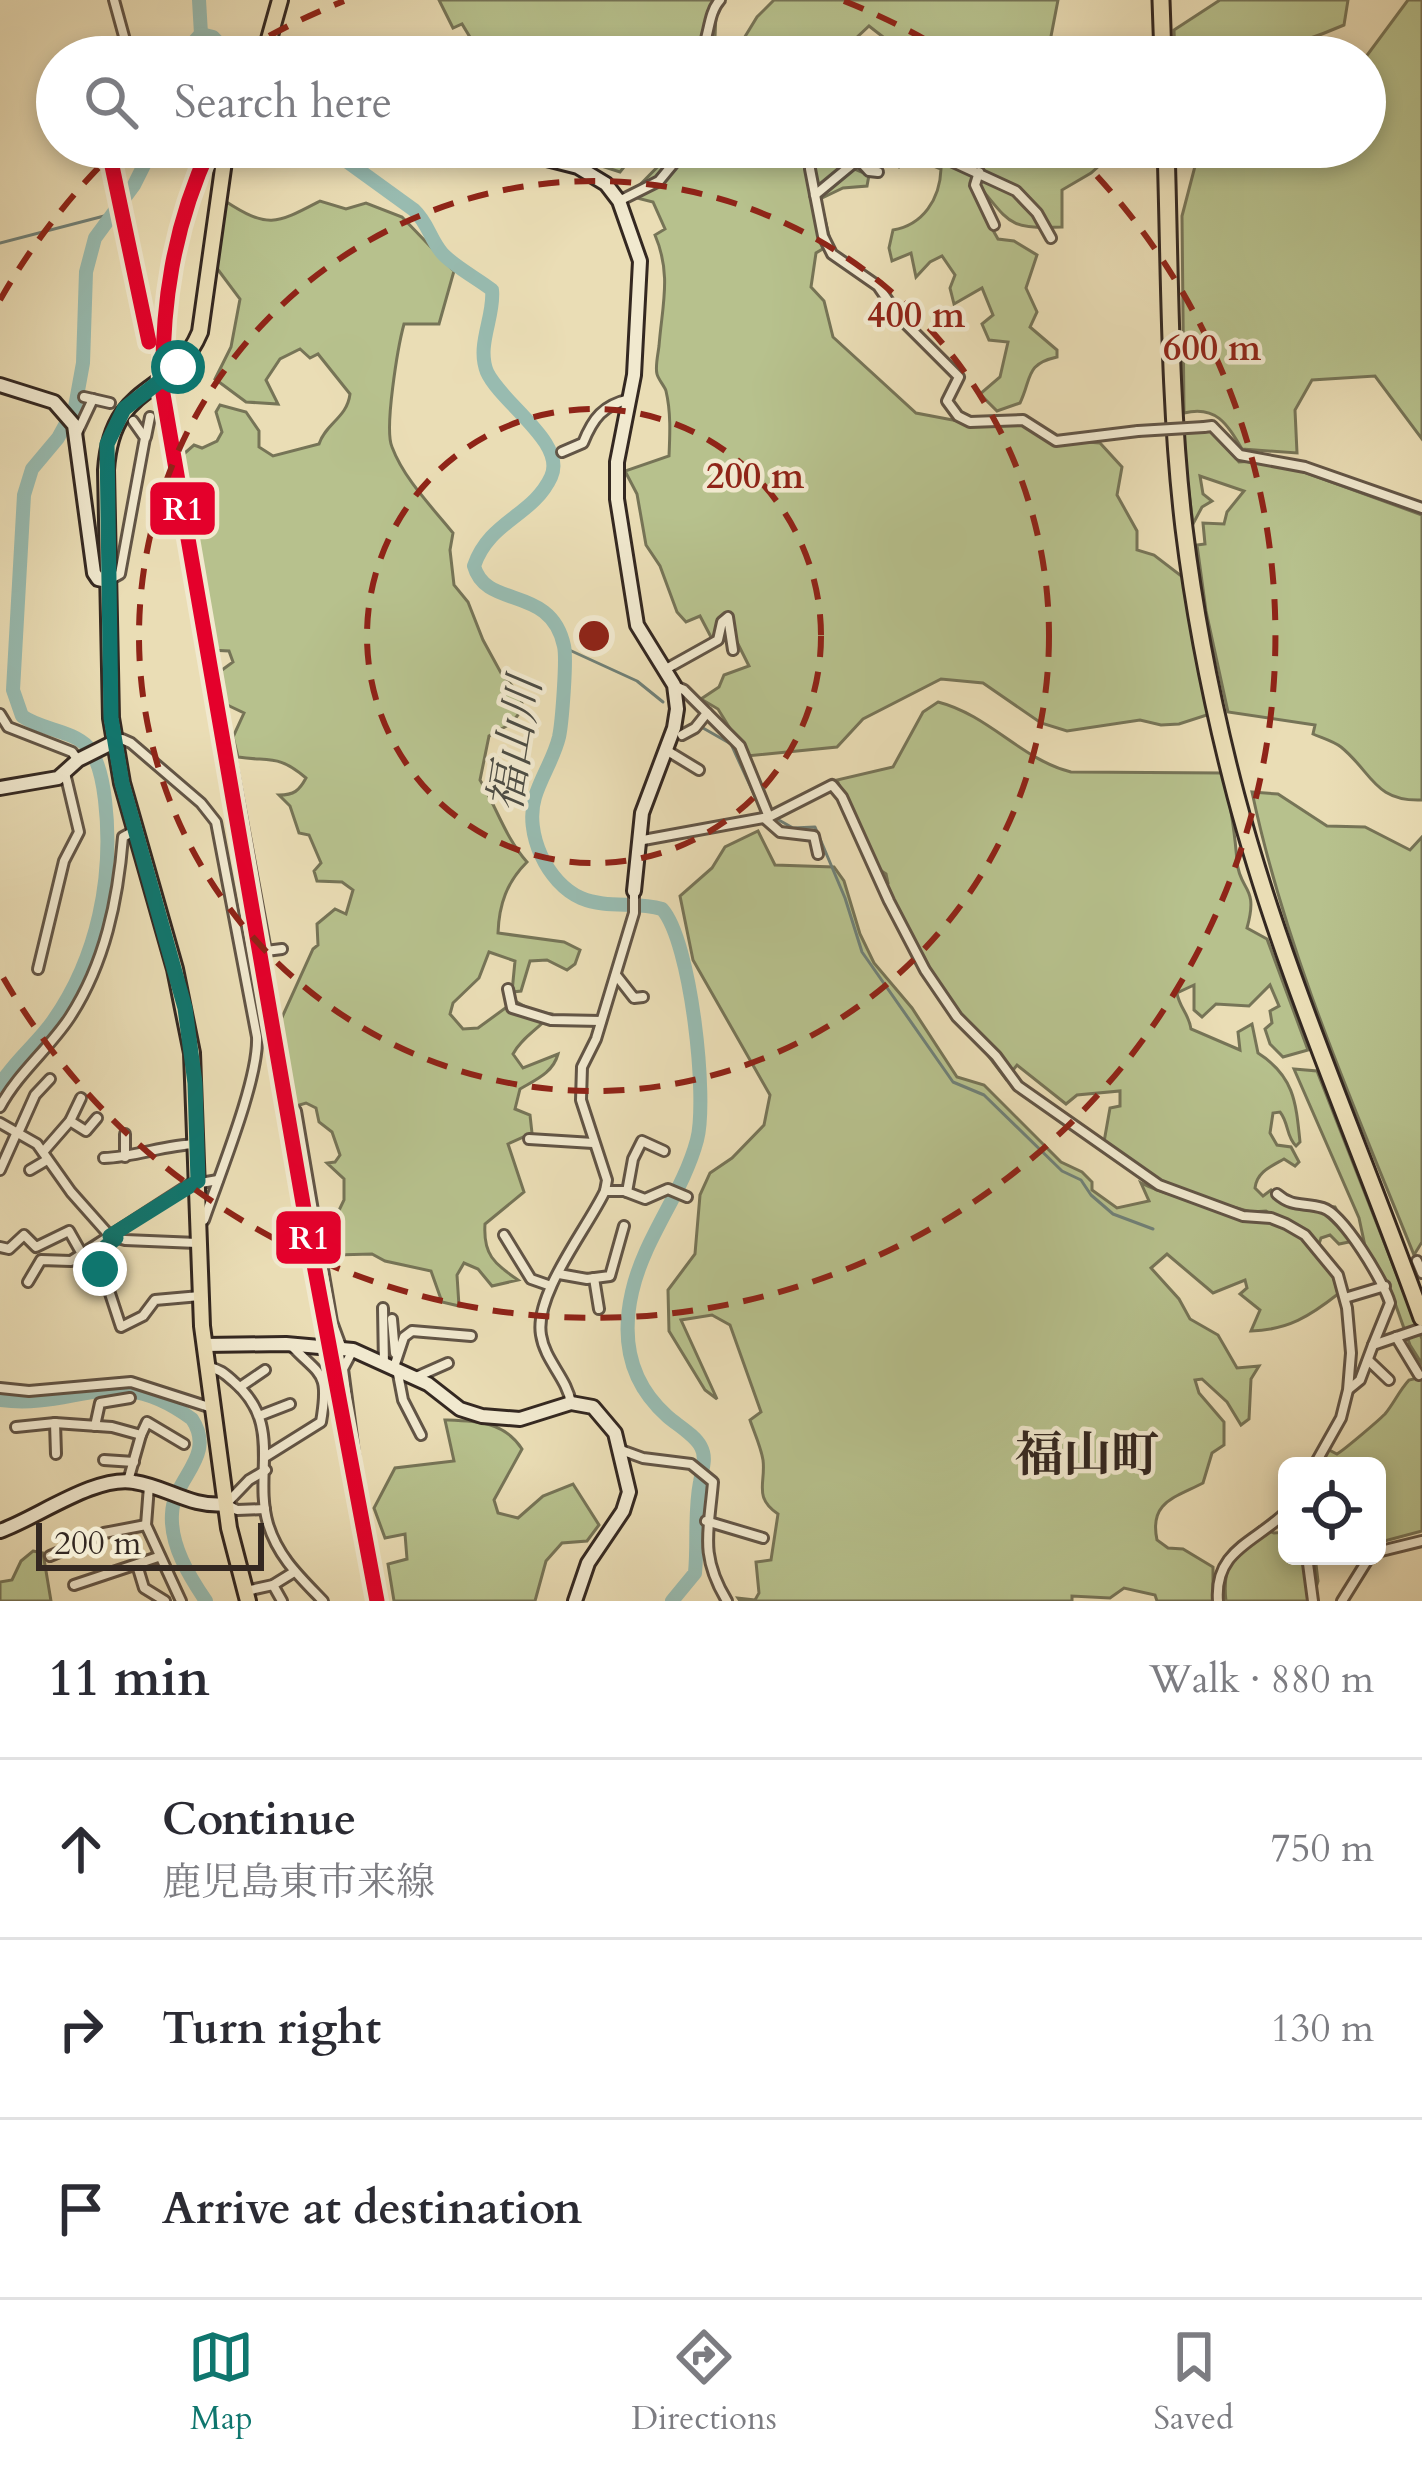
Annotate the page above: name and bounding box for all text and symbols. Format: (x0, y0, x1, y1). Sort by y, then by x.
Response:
search box (36, 36, 1386, 168)
icon: search (78, 69, 144, 135)
text: Search here (174, 72, 392, 133)
text: 400 m (867, 291, 966, 340)
text: 600 m (1163, 324, 1262, 373)
route start (151, 340, 205, 394)
text: 200 m (706, 452, 805, 501)
line badge: R1 (148, 480, 217, 537)
text: R1 (162, 487, 204, 532)
centre of rings (573, 615, 615, 657)
water label: 福山川 (475, 668, 557, 816)
line badge: R1 (274, 1209, 343, 1266)
text: R1 (288, 1216, 330, 1261)
route end (73, 1242, 127, 1296)
district label: 福山町 (1015, 1423, 1159, 1488)
map controls (1278, 1457, 1386, 1565)
button: locate (1278, 1457, 1386, 1565)
scale bar (36, 1517, 264, 1570)
text: 200 m (54, 1521, 141, 1566)
text: 11 min (48, 1644, 210, 1714)
text: Walk · 880 m (1149, 1653, 1374, 1706)
text: Continue (162, 1789, 356, 1850)
icon: ahead (48, 1816, 114, 1882)
text: 750 m (1271, 1822, 1374, 1875)
text: 鹿児島東市来線 (162, 1856, 435, 1909)
icon: right (48, 1996, 114, 2062)
text: Turn right (162, 1998, 381, 2059)
text: 130 m (1271, 2002, 1374, 2055)
icon: arrive (48, 2176, 114, 2242)
text: Arrive at destination (162, 2178, 582, 2239)
tab: Map (188, 2324, 254, 2441)
tab: Directions (631, 2324, 777, 2441)
tab: Saved (1154, 2324, 1234, 2441)

